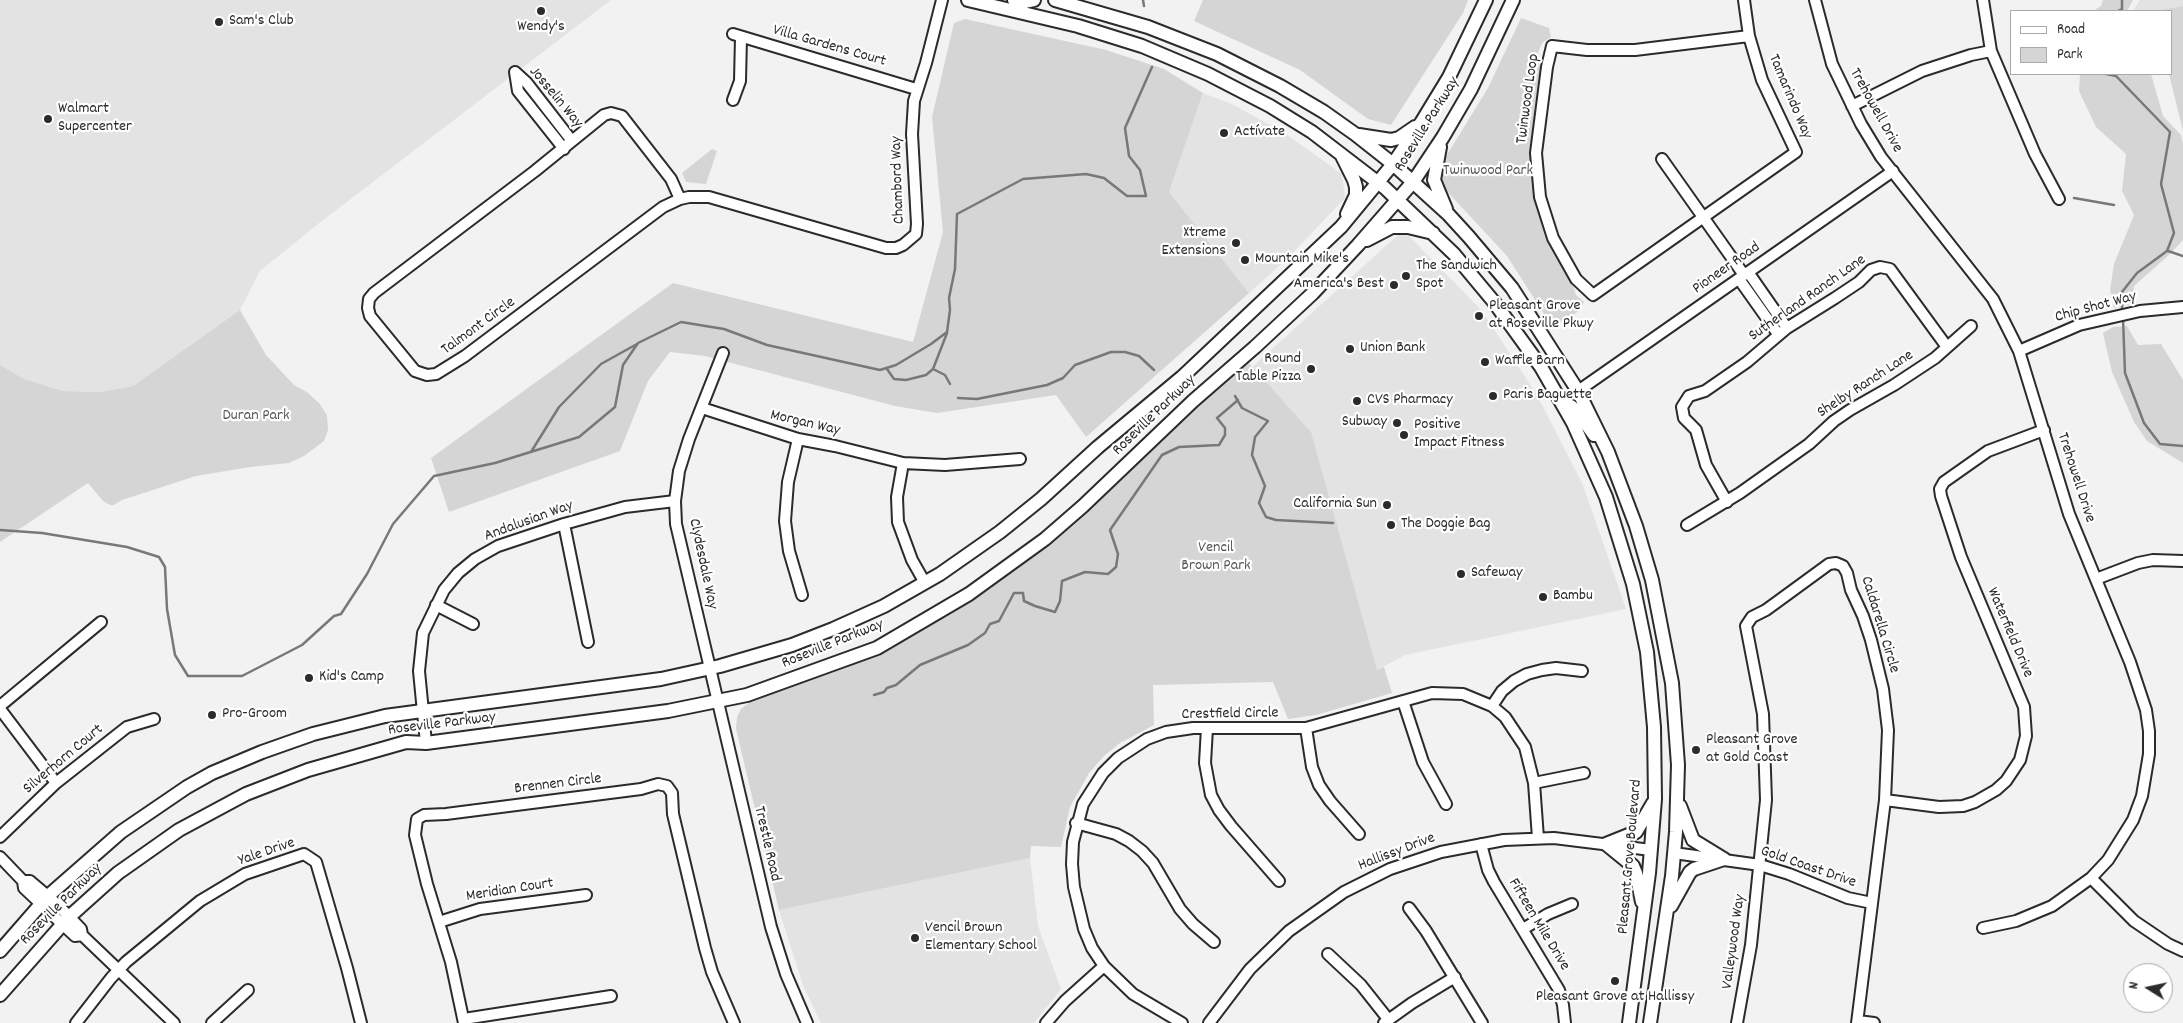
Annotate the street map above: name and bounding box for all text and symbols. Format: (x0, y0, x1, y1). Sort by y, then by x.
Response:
marker: Wendy's (535, 5, 547, 17)
legend (2010, 10, 2173, 75)
place label: Sam's Club (229, 12, 294, 32)
marker: Sam's Club (213, 16, 225, 28)
place label: Wendy's (517, 18, 565, 38)
text: Road (2057, 19, 2085, 41)
street label: Villa Gardens Court (770, 22, 888, 72)
text: Park (2057, 44, 2083, 66)
street label: Tamarindo Way (1763, 52, 1815, 142)
street label: Twinwood Loop (1513, 53, 1545, 145)
street label: Josselin Way (524, 63, 586, 133)
street label: Trehowell Drive (1844, 66, 1906, 156)
street label: Roseville Parkway (1391, 74, 1465, 176)
place label: Walmart Supercenter (58, 100, 132, 138)
marker: Walmart Supercenter (42, 113, 54, 125)
place label: Actívate (1234, 123, 1285, 143)
marker: Actívate (1218, 127, 1230, 139)
street label: Chambord Way (888, 136, 910, 224)
park label: Twinwood Park (1443, 162, 1533, 182)
place label: Xtreme Extensions (1162, 224, 1226, 262)
marker: Xtreme Extensions (1230, 237, 1242, 249)
street label: Pioneer Road (1689, 239, 1765, 299)
place label: Mountain Mike's (1255, 250, 1349, 270)
street label: Sutherland Ranch Lane (1746, 251, 1870, 347)
marker: Mountain Mike's (1239, 254, 1251, 266)
place label: The Sandwich Spot (1416, 257, 1497, 295)
marker: The Sandwich Spot (1400, 270, 1412, 282)
place label: America's Best (1294, 275, 1384, 295)
marker: America's Best (1388, 279, 1400, 291)
street label: Chip Shot Way (2053, 288, 2139, 328)
street label: Talmont Circle (438, 294, 520, 360)
place label: Pleasant Grove at Roseville Pkwy (1489, 297, 1593, 335)
marker: Pleasant Grove at Roseville Pkwy (1473, 310, 1485, 322)
place label: Union Bank (1360, 339, 1425, 359)
marker: Union Bank (1344, 343, 1356, 355)
street label: Shelby Ranch Lane (1814, 347, 1918, 423)
place label: Round Table Pizza (1236, 350, 1301, 388)
place label: Waffle Barn (1495, 352, 1565, 372)
marker: Waffle Barn (1479, 356, 1491, 368)
marker: Round Table Pizza (1305, 363, 1317, 375)
street label: Roseville Parkway (1109, 372, 1201, 460)
place label: Paris Baguette (1503, 386, 1592, 406)
marker: Paris Baguette (1487, 390, 1499, 402)
place label: CVS Pharmacy (1367, 391, 1453, 411)
marker: CVS Pharmacy (1351, 395, 1363, 407)
park label: Duran Park (223, 407, 289, 427)
street label: Morgan Way (768, 407, 842, 441)
place label: Subway (1342, 413, 1387, 433)
place label: Positive Impact Fitness (1414, 416, 1505, 454)
marker: Subway (1391, 417, 1403, 429)
marker: Positive Impact Fitness (1398, 429, 1410, 441)
street label: Trehowell Drive (2051, 431, 2099, 525)
place label: California Sun (1293, 495, 1377, 515)
street label: Andalusian Way (482, 497, 576, 547)
marker: California Sun (1381, 499, 1393, 511)
place label: The Doggie Bag (1401, 515, 1491, 535)
street label: Clydesdale Way (683, 517, 721, 611)
marker: The Doggie Bag (1385, 519, 1397, 531)
park label: Vencil Brown Park (1181, 539, 1251, 577)
place label: Safeway (1471, 564, 1523, 584)
marker: Safeway (1455, 568, 1467, 580)
street label: Caldarella Circle (1855, 574, 1903, 676)
street label: Waterfield Drive (1981, 585, 2037, 681)
place label: Bambu (1553, 587, 1593, 607)
marker: Bambu (1537, 591, 1549, 603)
street label: Roseville Parkway (779, 616, 887, 674)
place label: Kid's Camp (319, 668, 384, 688)
marker: Kid's Camp (303, 672, 315, 684)
place label: Pro-Groom (222, 705, 287, 725)
street label: Crestfield Circle (1181, 705, 1279, 725)
marker: Pro-Groom (206, 709, 218, 721)
street label: Roseville Parkway (387, 709, 497, 741)
street label: Silverhorn Court (20, 721, 108, 799)
place label: Pleasant Grove at Gold Coast (1706, 731, 1798, 769)
marker: Pleasant Grove at Gold Coast (1690, 744, 1702, 756)
street label: Brennen Circle (513, 770, 603, 800)
street label: Pleasant Grove Boulevard (1615, 779, 1647, 935)
street label: Trestle Road (748, 805, 784, 883)
street label: Hallissy Drive (1356, 830, 1438, 876)
street label: Yale Drive (236, 834, 298, 872)
street label: Gold Coast Drive (1758, 843, 1858, 893)
street label: Roseville Parkway (17, 860, 107, 950)
street label: Meridian Court (465, 875, 555, 907)
street label: Fifteen Mile Drive (1503, 875, 1573, 975)
street label: Valleywood Way (1719, 894, 1751, 990)
place label: Vencil Brown Elementary School (925, 919, 1037, 957)
marker: Vencil Brown Elementary School (909, 932, 921, 944)
north arrow (2123, 963, 2173, 1013)
marker: Pleasant Grove at Hallissy (1609, 975, 1621, 987)
text: N (2124, 980, 2145, 991)
place label: Pleasant Grove at Hallissy (1536, 988, 1694, 1008)

